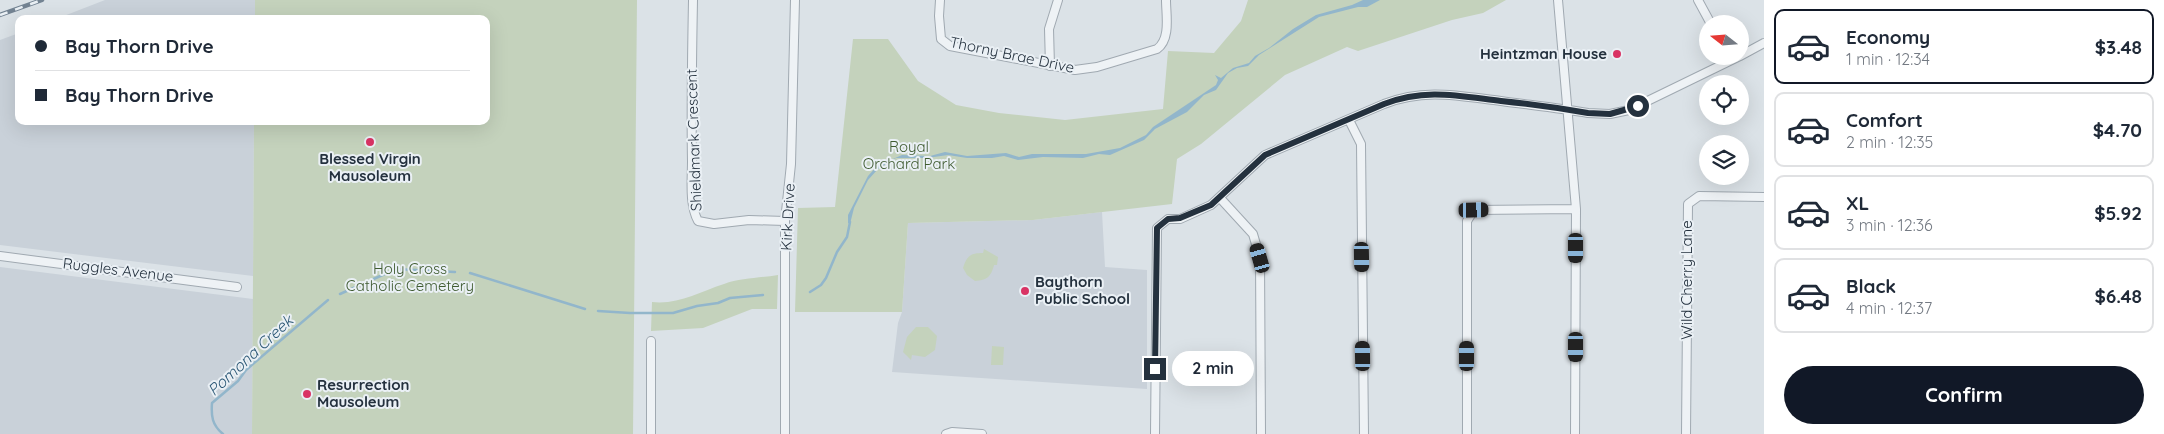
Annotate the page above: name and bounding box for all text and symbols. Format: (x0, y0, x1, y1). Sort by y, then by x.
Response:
north arrow (1699, 15, 1749, 65)
map controls (1699, 15, 1749, 185)
icon: car (1786, 24, 1831, 69)
text: Economy (1846, 25, 1930, 49)
street label: Thorny Brae Drive (948, 32, 1076, 77)
text: Bay Thorn Drive (65, 34, 214, 58)
text: $3.48 (2095, 35, 2142, 59)
place label: Heintzman House (1480, 44, 1607, 63)
marker: Heintzman House (1611, 48, 1623, 60)
text: 1 min · 12:34 (1846, 49, 1930, 69)
street label: Shieldmark Crescent (682, 69, 705, 212)
button: locate (1699, 75, 1749, 125)
text: Bay Thorn Drive (65, 83, 214, 107)
route start (1627, 95, 1649, 117)
icon: car (1786, 107, 1831, 152)
text: Comfort (1846, 108, 1923, 132)
text: $4.70 (2093, 118, 2142, 142)
text: 2 min · 12:35 (1846, 132, 1933, 152)
button: layers (1699, 135, 1749, 185)
marker: Blessed Virgin Mausoleum (364, 136, 376, 148)
park label: Royal Orchard Park (863, 137, 955, 173)
place label: Blessed Virgin Mausoleum (319, 149, 421, 185)
street label: Kirk Drive (776, 183, 799, 251)
icon: car (1786, 190, 1831, 235)
text: XL (1846, 191, 1869, 215)
text: $5.92 (2094, 201, 2142, 225)
car (1458, 202, 1489, 218)
text: 3 min · 12:36 (1846, 215, 1933, 235)
street label: Wild Cherry Lane (1677, 220, 1696, 340)
car (1568, 233, 1583, 263)
car (1248, 242, 1271, 274)
car (1354, 242, 1369, 272)
street label: Ruggles Avenue (62, 253, 174, 286)
park label: Holy Cross Catholic Cemetery (346, 259, 474, 295)
place label: Baythorn Public School (1035, 272, 1130, 308)
icon: car (1786, 273, 1831, 318)
text: Black (1846, 274, 1896, 298)
text: $6.48 (2094, 284, 2142, 308)
marker: Baythorn Public School (1019, 285, 1031, 297)
text: 4 min · 12:37 (1846, 298, 1932, 318)
water label: Pomona Creek (203, 309, 298, 400)
car (1568, 332, 1583, 362)
car (1355, 341, 1370, 371)
car (1459, 341, 1474, 371)
callout: 2 min (1172, 352, 1255, 386)
route end (1144, 358, 1166, 380)
text: 2 min (1192, 358, 1234, 378)
button: Confirm (1784, 366, 2144, 424)
place label: Resurrection Mausoleum (317, 375, 409, 411)
marker: Resurrection Mausoleum (301, 388, 313, 400)

